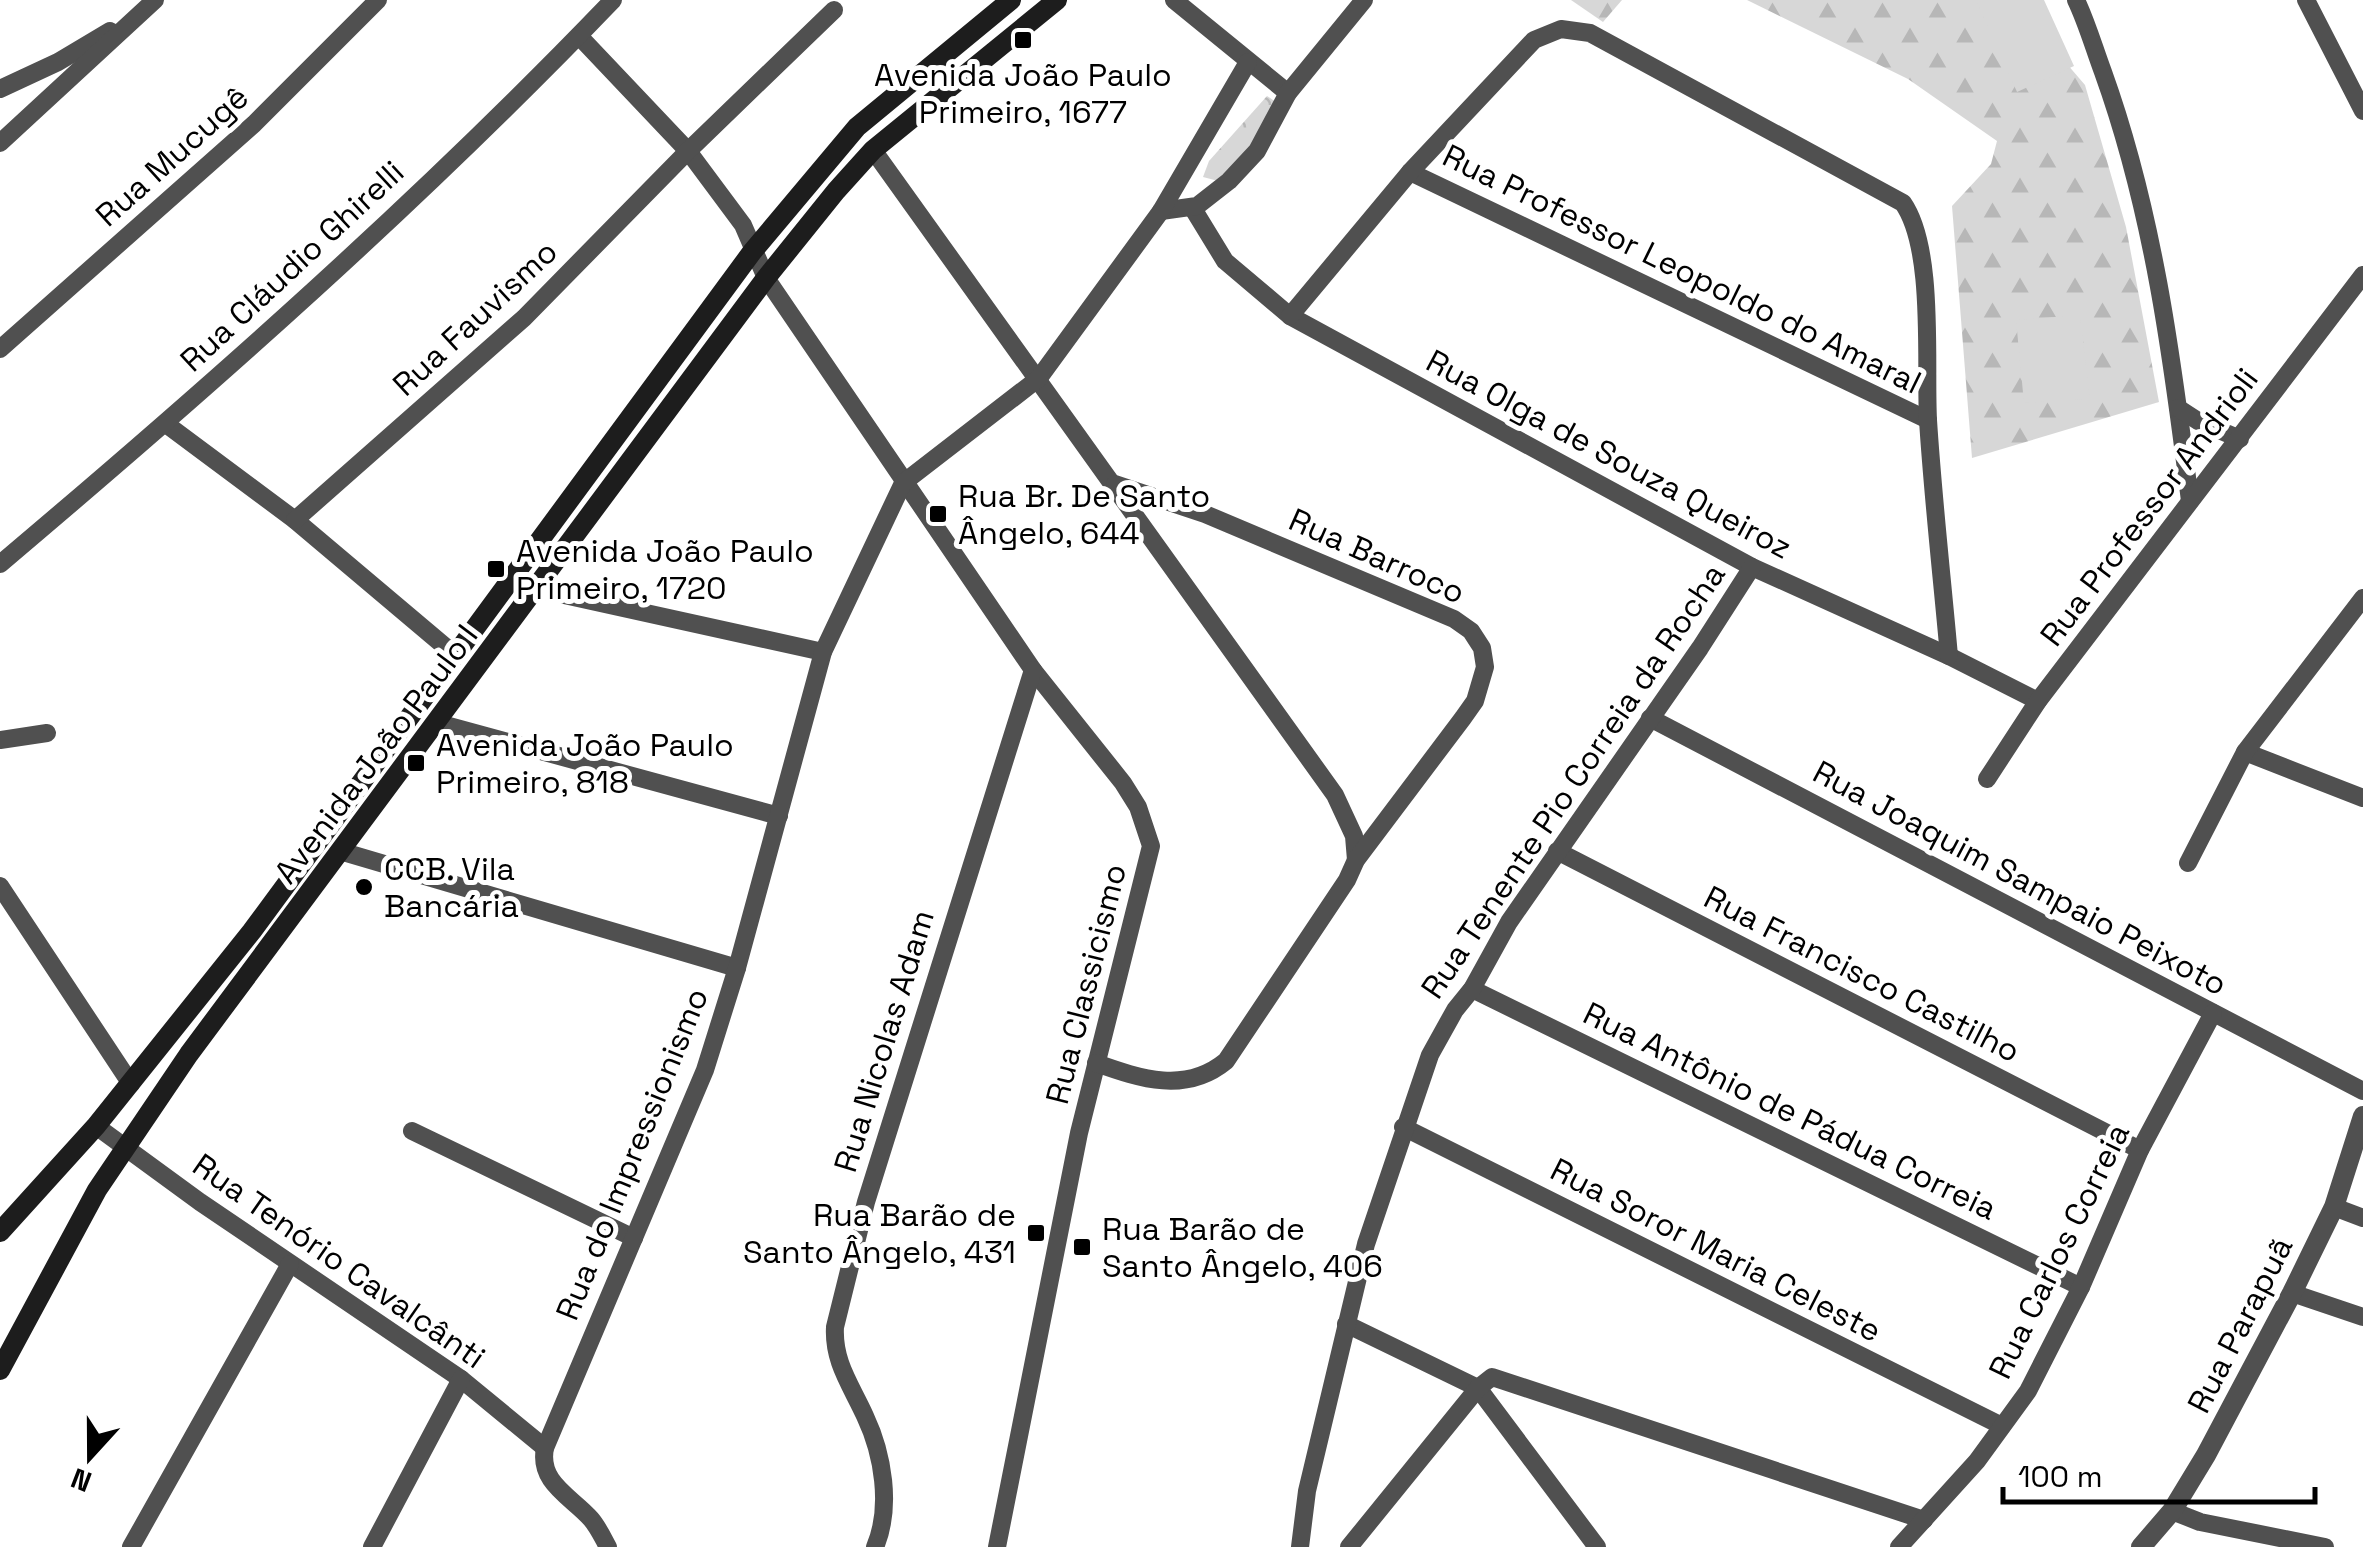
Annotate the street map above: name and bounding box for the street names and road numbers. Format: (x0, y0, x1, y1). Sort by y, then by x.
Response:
street label: Rua Mucugê (87, 77, 257, 235)
street label: Rua Professor Leopoldo do Amaral (1436, 135, 1928, 403)
street label: Rua Cláudio Ghirelli (172, 152, 412, 380)
street label: Rua Fauvismo (384, 232, 566, 404)
street label: Rua Olga de Souza Queiroz (1420, 341, 1798, 567)
street label: Rua Professor Andrioli (2031, 360, 2267, 654)
street label: Rua Barroco (1283, 499, 1471, 613)
street label: Rua Tenente Pio Correia da Rocha (1412, 556, 1734, 1006)
street label: Avenida João Paulo I (266, 617, 486, 891)
street label: Rua Joaquim Sampaio Peixoto (1806, 752, 2234, 1004)
street label: Rua Classicismo (1037, 860, 1135, 1108)
street label: Rua Francisco Castilho (1697, 877, 2027, 1071)
street label: Rua Nicolas Adam (825, 905, 943, 1177)
street label: Rua do Impressionismo (547, 982, 717, 1326)
street label: Rua Antônio de Pádua Correia (1577, 993, 2003, 1229)
street label: Rua Carlos Correia (1980, 1117, 2138, 1385)
street label: Rua Tenório Cavalcânti (185, 1145, 493, 1377)
street label: Rua Soror Maria Celeste (1544, 1149, 1888, 1351)
street label: Rua Parapuã (2179, 1230, 2301, 1420)

